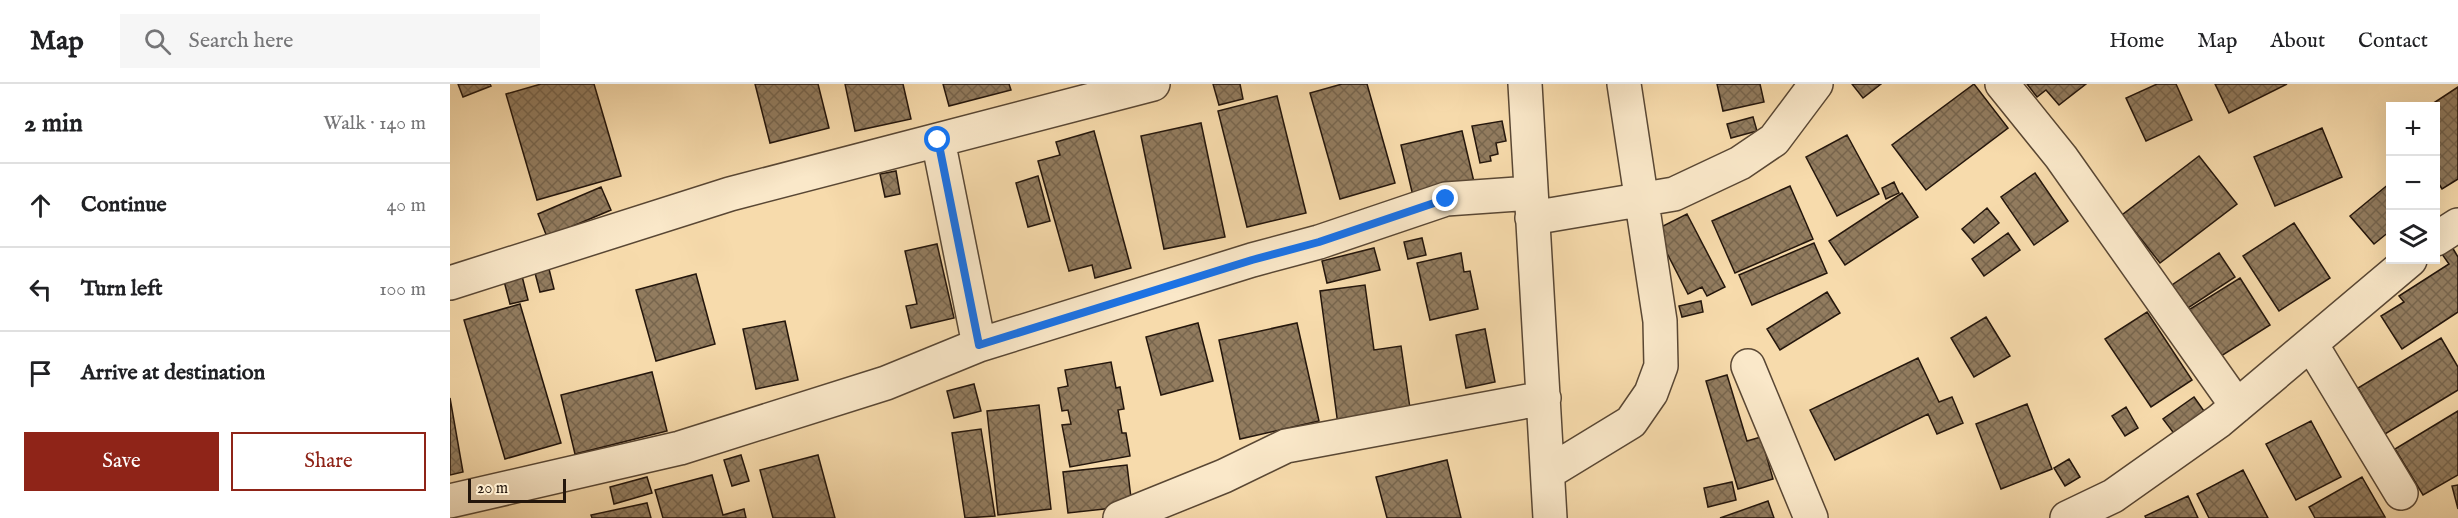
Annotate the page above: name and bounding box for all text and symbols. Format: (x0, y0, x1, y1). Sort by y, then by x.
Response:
search box (120, 14, 540, 68)
text: Map (30, 24, 84, 59)
icon: search (141, 25, 174, 58)
text: Search here (189, 27, 293, 55)
text: Home (2109, 28, 2164, 55)
text: Map (2197, 28, 2237, 55)
text: About (2270, 28, 2325, 55)
text: Contact (2358, 28, 2428, 55)
map controls (2386, 102, 2440, 264)
button: + (2386, 102, 2440, 156)
text: 2 min (24, 107, 83, 140)
text: Walk · 140 m (323, 111, 426, 136)
route start (924, 126, 950, 152)
button: − (2386, 156, 2440, 210)
route end (1432, 185, 1458, 211)
icon: ahead (24, 189, 57, 222)
text: Continue (81, 191, 167, 219)
text: 40 m (387, 193, 426, 218)
button: layers (2386, 210, 2440, 264)
icon: left (24, 273, 57, 306)
text: Turn left (81, 275, 163, 303)
text: 100 m (379, 277, 426, 302)
icon: arrive (24, 357, 57, 390)
text: Arrive at destination (81, 359, 265, 387)
button: Save (24, 432, 219, 491)
button: Share (231, 432, 426, 491)
scale bar (468, 476, 566, 504)
text: 20 m (477, 479, 508, 499)

